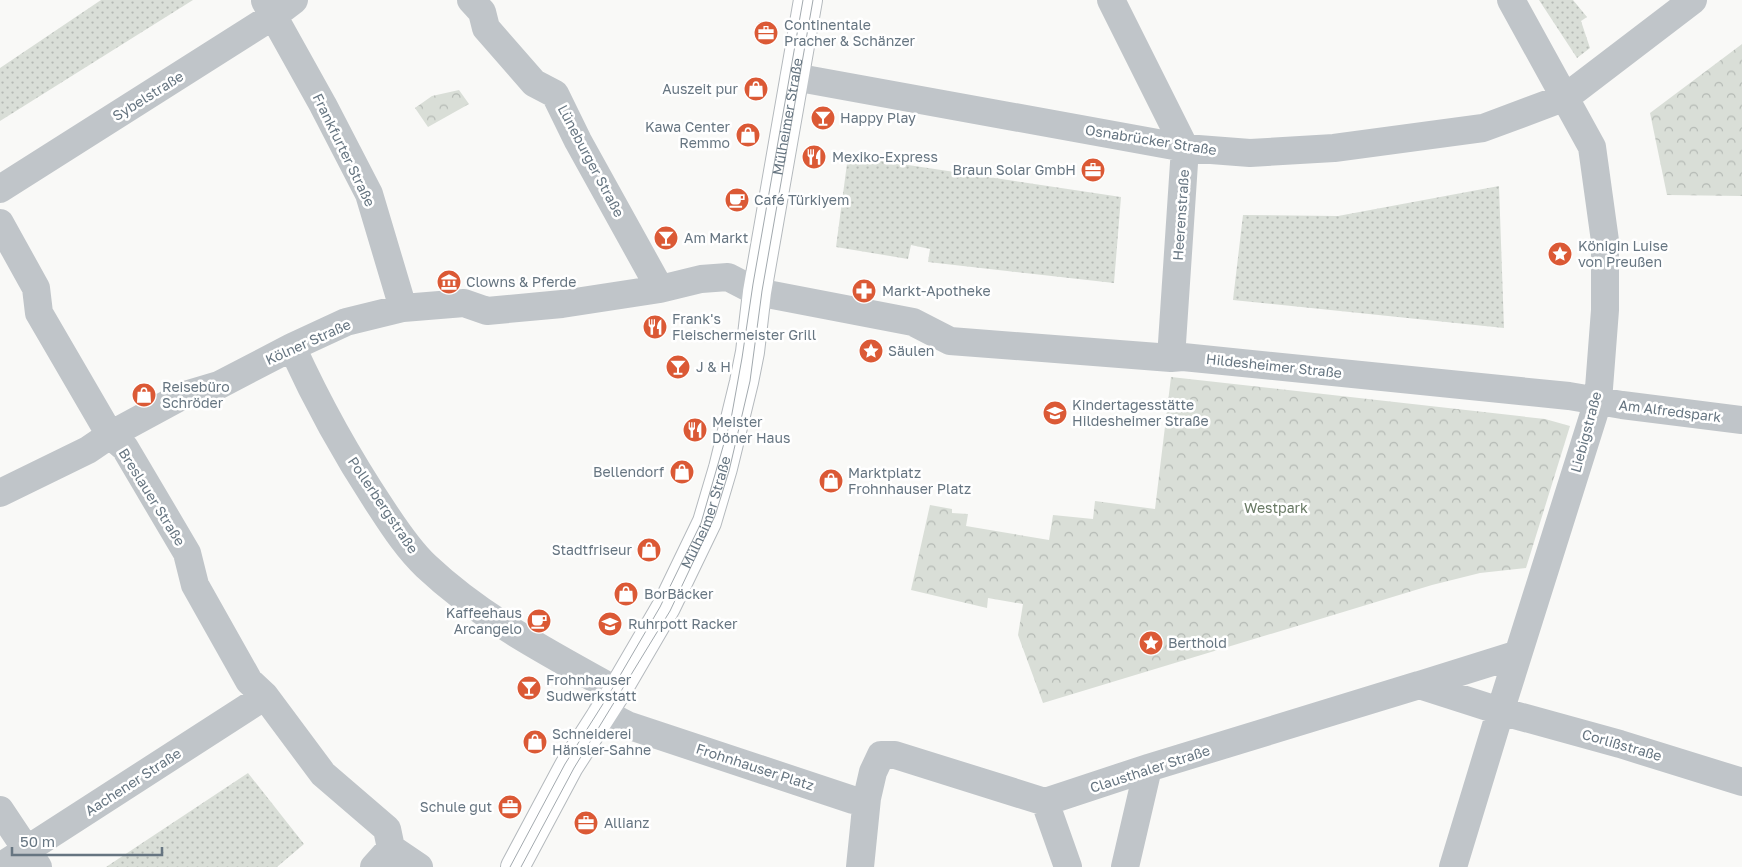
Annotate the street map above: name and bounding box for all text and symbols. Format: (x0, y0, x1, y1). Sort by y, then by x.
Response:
place label: Continentale Pracher & Schänzer (784, 16, 916, 49)
office icon: Continentale Pracher & Schänzer (753, 20, 779, 46)
street label: Mülheimer Straße (769, 57, 806, 177)
street label: Sybelstraße (109, 67, 186, 124)
shop icon: Auszeit pur (743, 76, 769, 102)
place label: Auszeit pur (662, 80, 739, 97)
street label: Frankfurter Straße (310, 90, 379, 209)
street label: Lüneburger Straße (555, 102, 628, 220)
bar icon: Happy Play (810, 105, 836, 131)
place label: Happy Play (840, 109, 916, 126)
place label: Kawa Center Remmo (645, 118, 731, 151)
street label: Osnabrücker Straße (1084, 121, 1218, 158)
shop icon: Kawa Center Remmo (735, 122, 761, 148)
restaurant icon: Mexiko-Express (801, 144, 827, 170)
place label: Mexiko-Express (832, 148, 938, 165)
office icon: Braun Solar GmbH (1080, 157, 1106, 183)
place label: Braun Solar GmbH (953, 161, 1076, 178)
street label: Heerenstraße (1169, 169, 1192, 261)
cafe icon: Café Türkiyem (724, 187, 750, 213)
place label: Café Türkiyem (754, 191, 849, 208)
bar icon: Am Markt (653, 225, 679, 251)
place label: Am Markt (684, 229, 748, 246)
place label: Königin Luise von Preußen (1578, 237, 1668, 270)
place icon: Königin Luise von Preußen (1547, 241, 1573, 267)
museum icon: Clowns & Pferde (436, 269, 462, 295)
place label: Clowns & Pferde (466, 273, 576, 290)
pharmacy icon: Markt-Apotheke (851, 278, 877, 304)
place label: Markt-Apotheke (882, 282, 991, 299)
place label: Frank's Fleischermeister Grill (672, 310, 816, 343)
restaurant icon: Frank's Fleischermeister Grill (642, 314, 668, 340)
street label: Kölner Straße (262, 315, 353, 368)
place icon: Säulen (858, 338, 884, 364)
place label: Säulen (888, 342, 934, 359)
street label: Hildesheimer Straße (1205, 350, 1343, 381)
bar icon: J & H (665, 354, 691, 380)
place label: J & H (696, 358, 731, 375)
place label: Reisebüro Schröder (162, 378, 230, 411)
shop icon: Reisebüro Schröder (131, 382, 157, 408)
street label: Liebigstraße (1567, 389, 1605, 474)
place label: Kindertagesstätte Hildesheimer Straße (1072, 396, 1209, 429)
street label: Am Alfredspark (1618, 396, 1722, 425)
school or university icon: Kindertagesstätte Hildesheimer Straße (1042, 400, 1068, 426)
place label: Meister Döner Haus (712, 413, 790, 446)
restaurant icon: Meister Döner Haus (682, 417, 708, 443)
street label: Breslauer Straße (116, 445, 189, 549)
street label: Pollerbergstraße (345, 453, 422, 556)
street label: Mülheimer Straße (677, 454, 734, 571)
shop icon: Bellendorf (669, 459, 695, 485)
place label: Bellendorf (593, 463, 664, 480)
place label: Marktplatz Frohnhauser Platz (848, 464, 971, 497)
shop icon: Marktplatz Frohnhauser Platz (818, 468, 844, 494)
park label: Westpark (1244, 499, 1308, 516)
shop icon: Stadtfriseur (636, 537, 662, 563)
place label: Stadtfriseur (552, 541, 633, 558)
shop icon: BorBäcker (613, 581, 639, 607)
place label: BorBäcker (644, 585, 714, 602)
place label: Kaffeehaus Arcangelo (446, 604, 522, 637)
cafe icon: Kaffeehaus Arcangelo (526, 608, 552, 634)
school or university icon: Ruhrpott Racker (597, 611, 623, 637)
place label: Ruhrpott Racker (628, 615, 738, 632)
place icon: Berthold (1138, 630, 1164, 656)
place label: Berthold (1168, 634, 1227, 651)
place label: Frohnhauser Sudwerkstatt (546, 671, 637, 704)
bar icon: Frohnhauser Sudwerkstatt (516, 675, 542, 701)
place label: Schneiderei Hänsler-Sahne (552, 725, 651, 758)
street label: Corlißstraße (1580, 725, 1664, 764)
shop icon: Schneiderei Hänsler-Sahne (522, 729, 548, 755)
street label: Frohnhauser Platz (694, 739, 816, 794)
street label: Clausthaler Straße (1088, 741, 1212, 796)
street label: Aachener Straße (82, 744, 184, 819)
office icon: Schule gut (497, 794, 523, 820)
place label: Schule gut (420, 798, 492, 815)
office icon: Allianz (573, 810, 599, 836)
place label: Allianz (604, 814, 649, 831)
scale bar (12, 824, 162, 856)
text: 50 m (20, 832, 55, 850)

